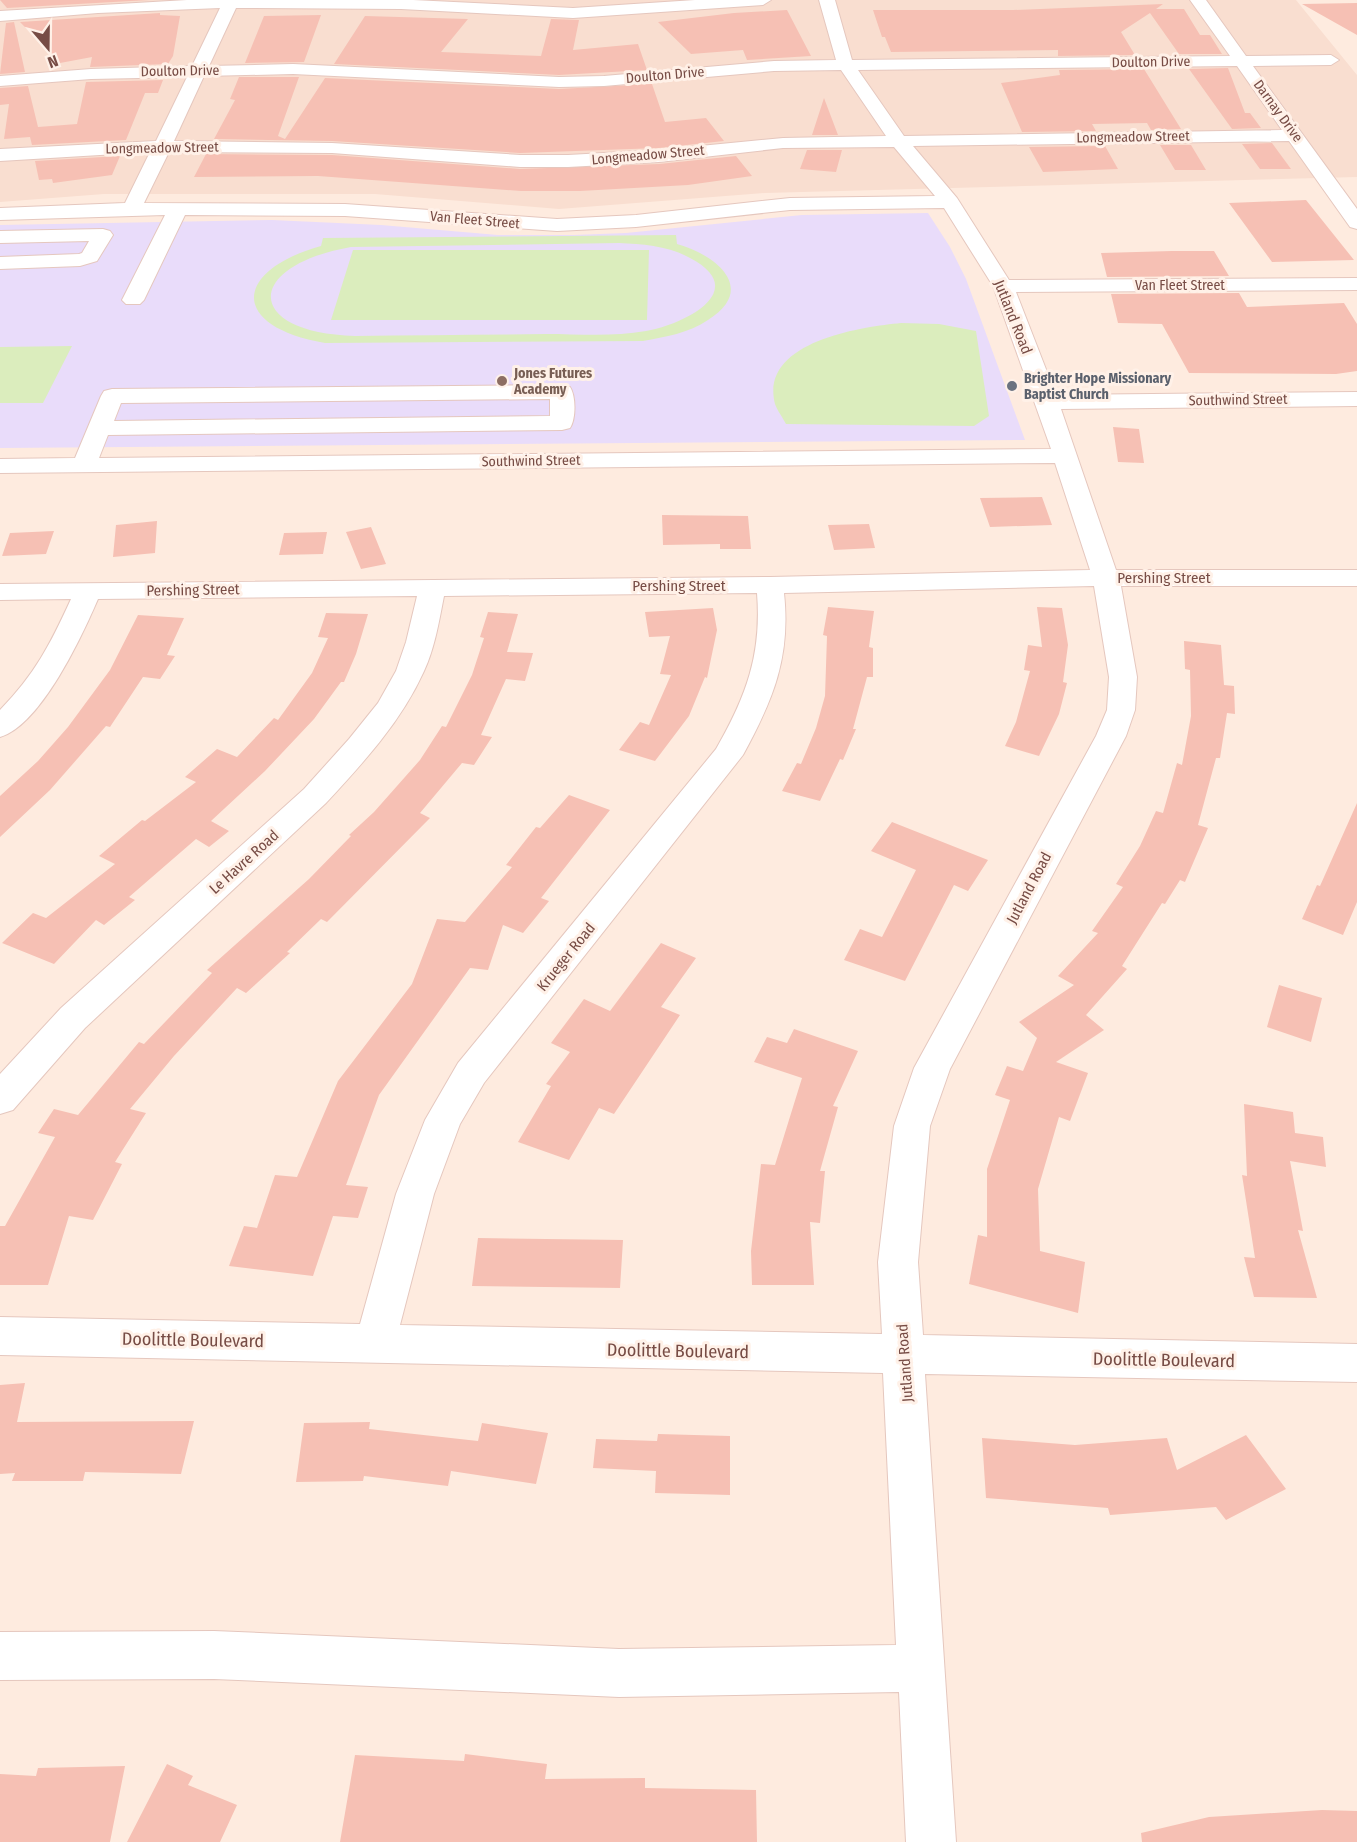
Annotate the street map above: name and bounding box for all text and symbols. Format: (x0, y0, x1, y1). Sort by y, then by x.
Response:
north arrow (18, 18, 78, 78)
text: N (45, 51, 61, 72)
street label: Doulton Drive (1112, 53, 1190, 71)
street label: Doulton Drive (141, 62, 219, 80)
street label: Doulton Drive (625, 63, 705, 87)
street label: Darnay Drive (1250, 76, 1306, 146)
street label: Longmeadow Street (1076, 128, 1190, 146)
street label: Longmeadow Street (105, 139, 219, 157)
street label: Longmeadow Street (591, 142, 706, 168)
street label: Van Fleet Street (430, 208, 521, 232)
street label: Jutland Road (990, 277, 1036, 357)
street label: Van Fleet Street (1135, 277, 1225, 294)
place label: Jones Futures Academy (513, 365, 592, 398)
place label: Brighter Hope Missionary Baptist Church (1024, 370, 1172, 403)
marker: Jones Futures Academy (495, 374, 509, 388)
marker: Brighter Hope Missionary Baptist Church (1005, 379, 1019, 393)
street label: Southwind Street (1188, 391, 1288, 409)
street label: Southwind Street (481, 452, 581, 470)
street label: Pershing Street (1117, 569, 1211, 587)
street label: Pershing Street (632, 577, 726, 595)
street label: Pershing Street (146, 580, 240, 600)
street label: Le Havre Road (206, 826, 282, 898)
street label: Jutland Road (1003, 849, 1055, 927)
street label: Krueger Road (533, 919, 599, 995)
street label: Jutland Road (893, 1323, 917, 1403)
street label: Doolittle Boulevard (122, 1328, 264, 1352)
street label: Doolittle Boulevard (607, 1339, 749, 1363)
street label: Doolittle Boulevard (1093, 1348, 1235, 1372)

